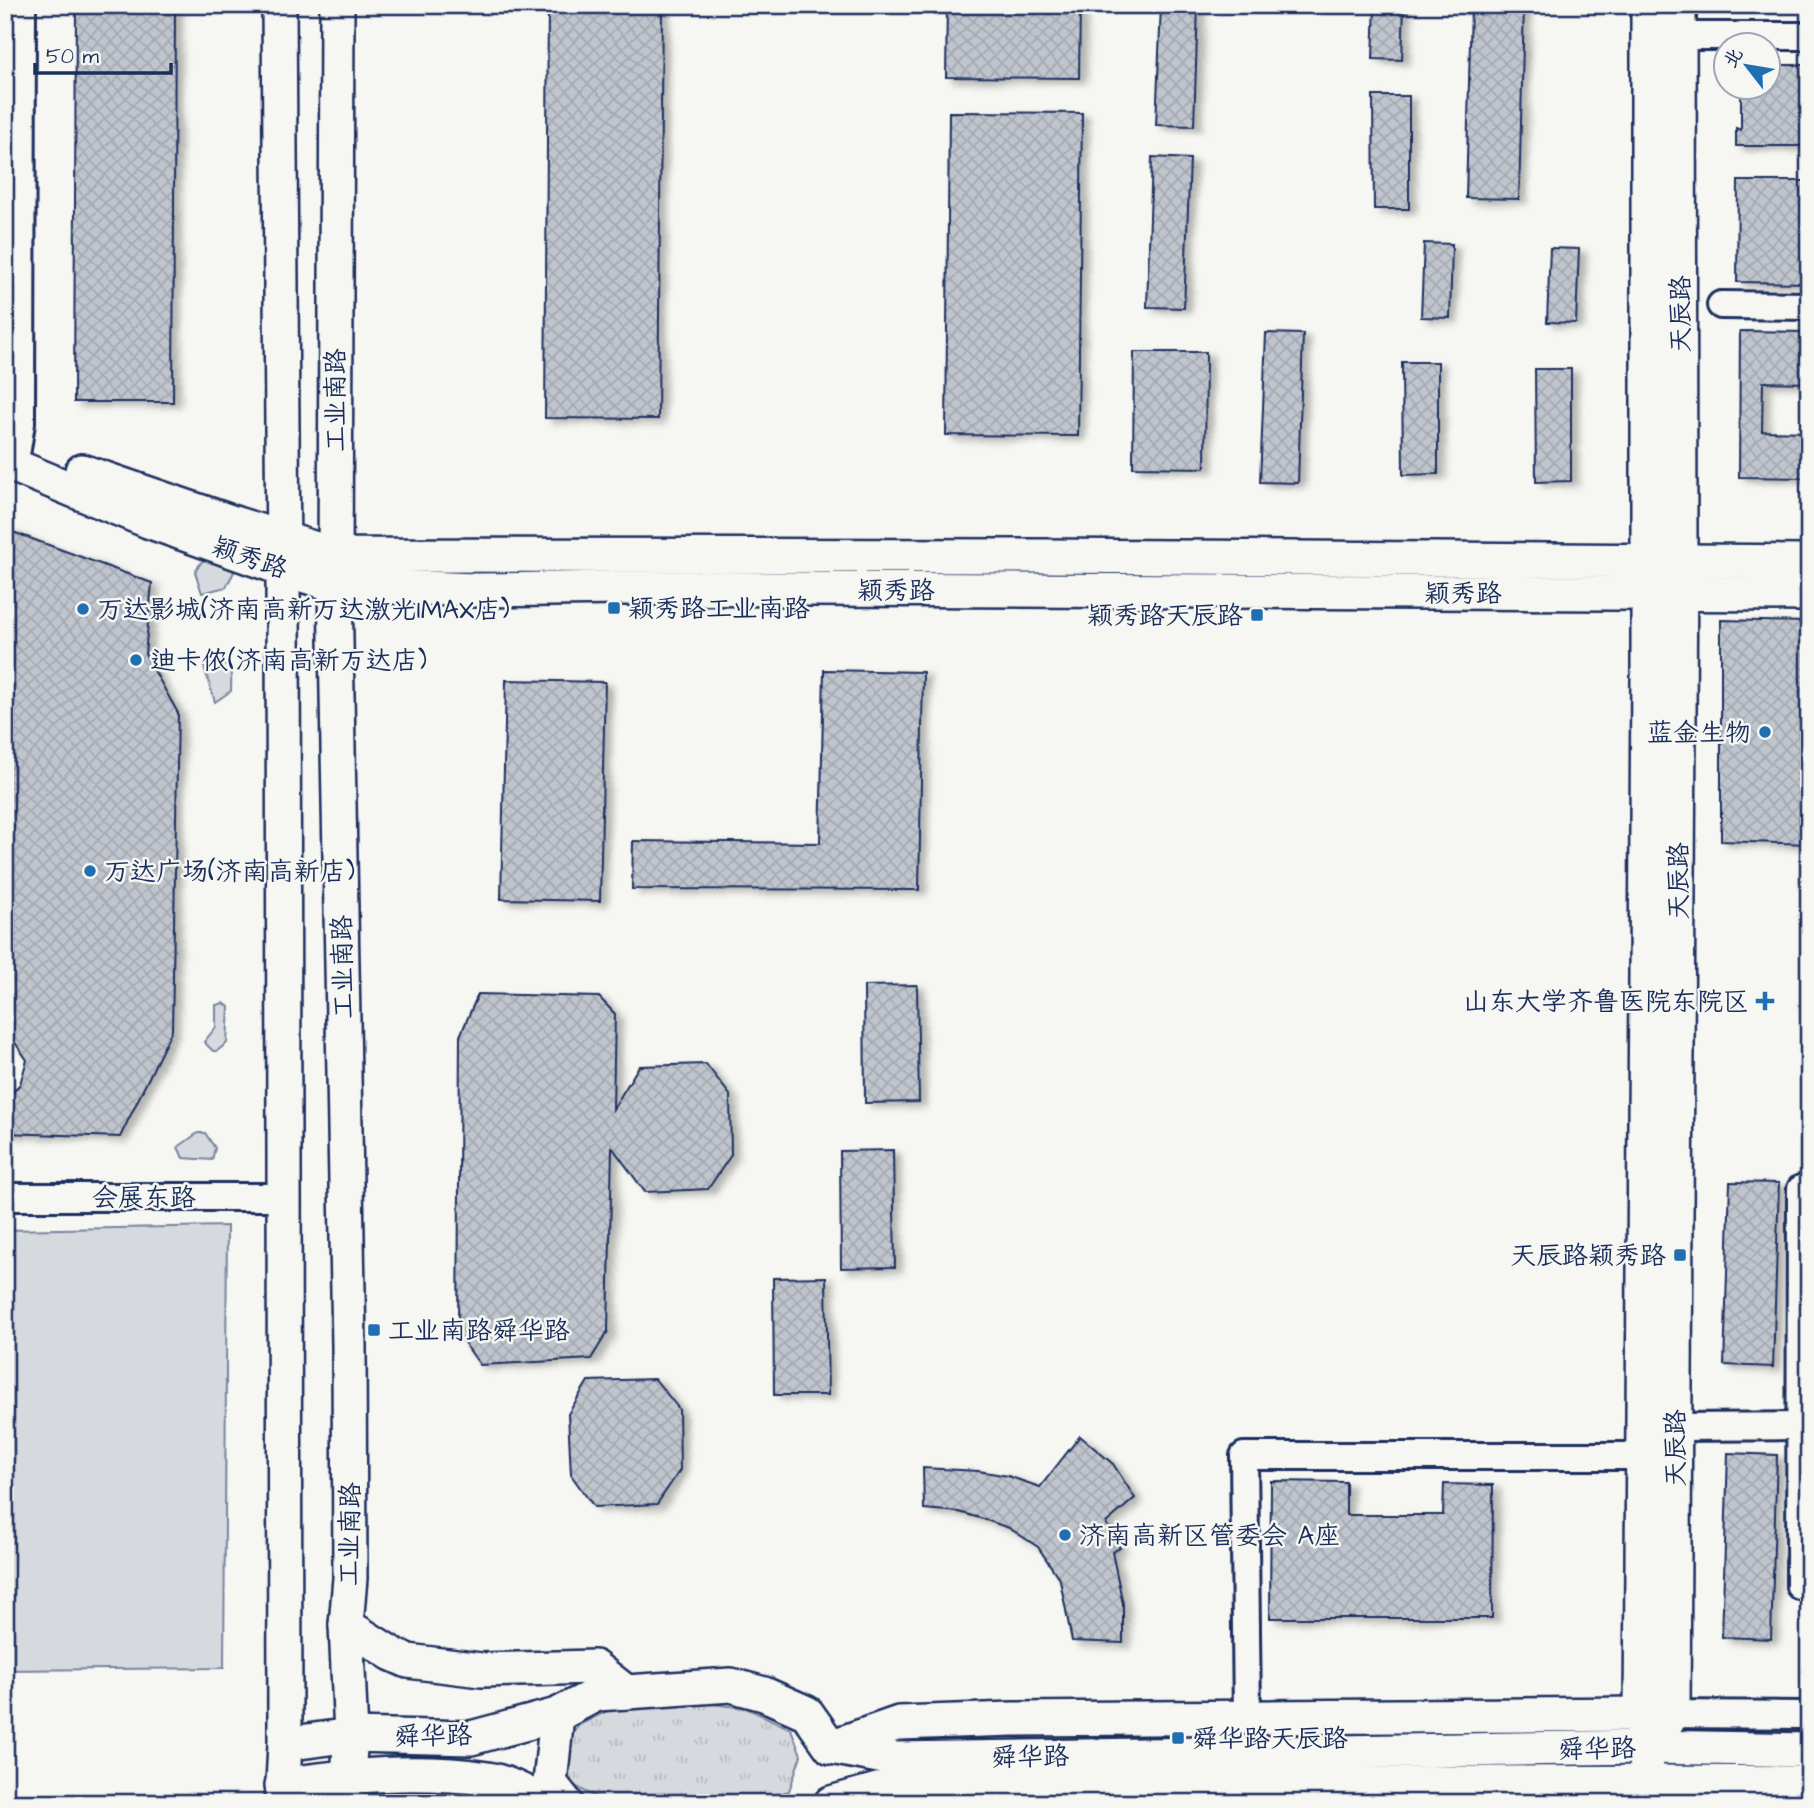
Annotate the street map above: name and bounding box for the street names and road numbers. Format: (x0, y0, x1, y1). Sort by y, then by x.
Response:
street label: 天辰路 (1663, 275, 1699, 353)
street label: 工业南路 (318, 348, 354, 452)
street label: 颖秀路 (207, 528, 292, 588)
street label: 颖秀路 (857, 573, 935, 609)
street label: 颖秀路 (1424, 576, 1502, 612)
street label: 天辰路 (1661, 842, 1697, 920)
street label: 工业南路 (324, 915, 362, 1019)
street label: 会展东路 (92, 1180, 196, 1216)
street label: 天辰路 (1658, 1409, 1694, 1487)
street label: 工业南路 (331, 1482, 369, 1586)
street label: 舜华路 (394, 1717, 472, 1755)
street label: 舜华路 (1558, 1730, 1636, 1768)
street label: 舜华路 (991, 1738, 1069, 1776)

